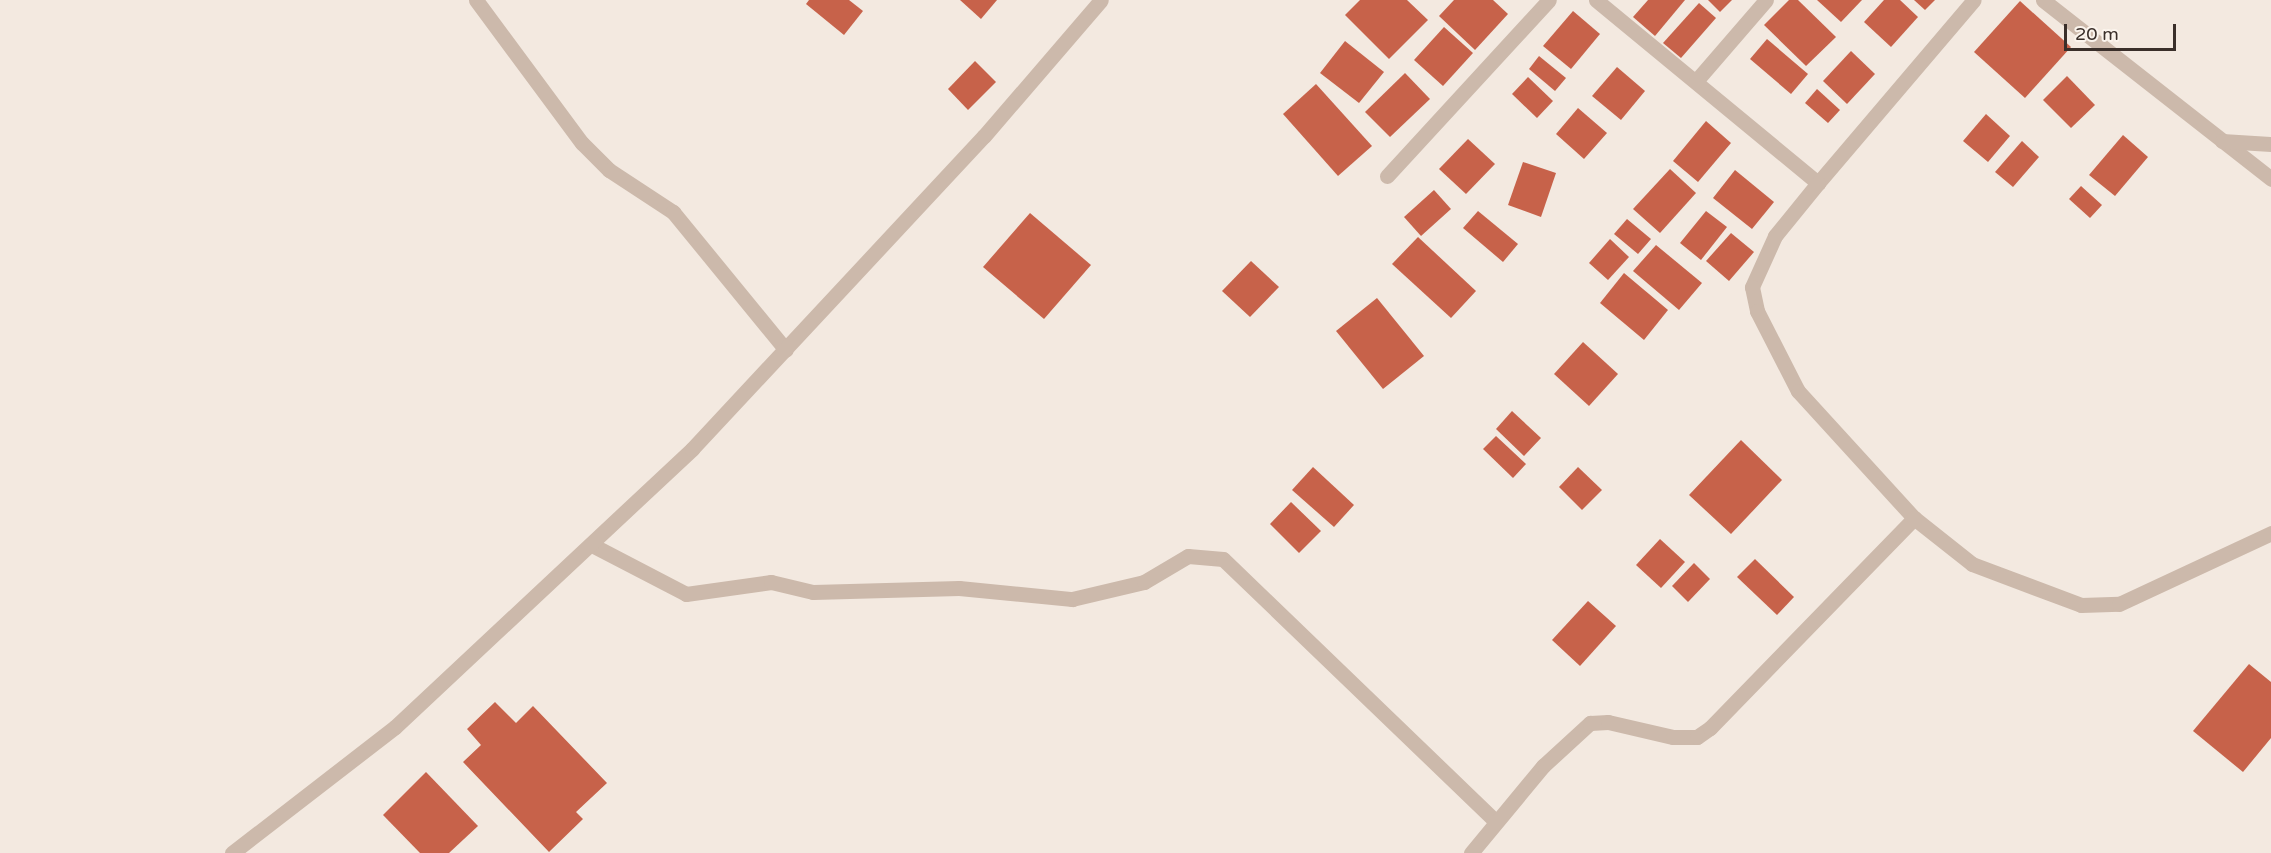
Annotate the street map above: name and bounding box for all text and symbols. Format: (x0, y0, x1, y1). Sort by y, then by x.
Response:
scale bar (2067, 12, 2180, 50)
text: 20 m (2075, 23, 2119, 45)

